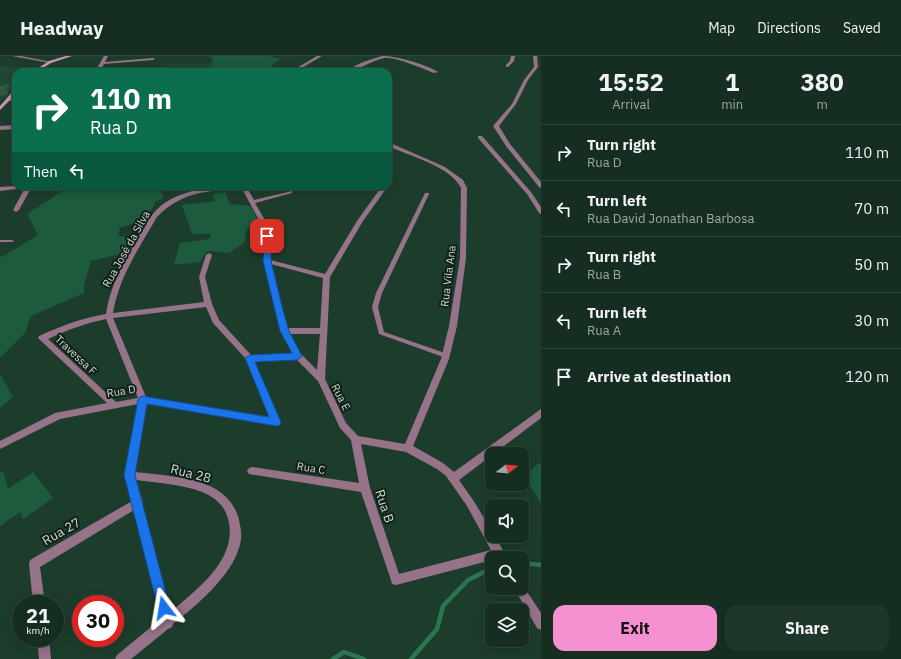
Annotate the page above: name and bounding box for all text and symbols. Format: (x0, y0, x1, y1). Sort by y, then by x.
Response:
text: Headway (20, 16, 103, 40)
text: Map (708, 19, 735, 37)
text: Directions (757, 19, 821, 37)
text: Saved (843, 19, 881, 37)
text: 15:52 (598, 66, 664, 98)
text: 1 (725, 66, 739, 98)
text: 380 (800, 66, 844, 98)
text: 110 m (90, 80, 172, 117)
icon: right (24, 84, 76, 136)
text: Arrival (612, 96, 650, 113)
text: min (721, 96, 743, 113)
text: m (816, 96, 828, 113)
text: Rua D (90, 116, 138, 139)
text: Turn right (587, 135, 656, 154)
icon: right (553, 142, 575, 164)
text: 110 m (845, 143, 889, 162)
text: Rua D (587, 154, 621, 171)
icon: left (66, 160, 88, 182)
text: Then (24, 162, 58, 181)
text: Turn left (587, 191, 647, 210)
icon: left (553, 198, 575, 220)
text: 70 m (854, 199, 889, 218)
street label: Rua José da Silva (99, 208, 153, 290)
text: Rua David Jonathan Barbosa (587, 210, 754, 227)
pin (250, 219, 284, 253)
icon: arrive (256, 225, 278, 247)
street label: Rua Vila Ana (437, 244, 459, 308)
text: Turn right (587, 247, 656, 266)
icon: right (553, 254, 575, 276)
text: 50 m (854, 255, 889, 274)
text: Rua B (587, 266, 621, 283)
text: Turn left (587, 303, 647, 322)
icon: left (553, 310, 575, 332)
text: 30 m (854, 311, 889, 330)
text: Rua A (587, 322, 621, 339)
street label: Travessa F (52, 332, 100, 378)
icon: arrive (553, 366, 575, 388)
text: Arrive at destination (587, 367, 731, 386)
text: 120 m (845, 367, 889, 386)
street label: Rua E (328, 381, 354, 413)
street label: Rua D (106, 382, 136, 400)
north arrow (485, 447, 529, 491)
map controls (485, 447, 529, 647)
street label: Rua C (296, 459, 326, 477)
street label: Rua 28 (169, 460, 213, 487)
street label: Rua B (371, 487, 398, 525)
button: sound (485, 499, 529, 543)
street label: Rua 27 (39, 514, 83, 549)
button: search (485, 551, 529, 595)
position arrow (143, 587, 185, 629)
speed limit sign: 30 (72, 595, 124, 647)
text: 21 (26, 602, 50, 629)
button: layers (485, 603, 529, 647)
button: Exit (553, 605, 717, 651)
button: Share (725, 605, 889, 651)
text: km/h (26, 624, 50, 637)

